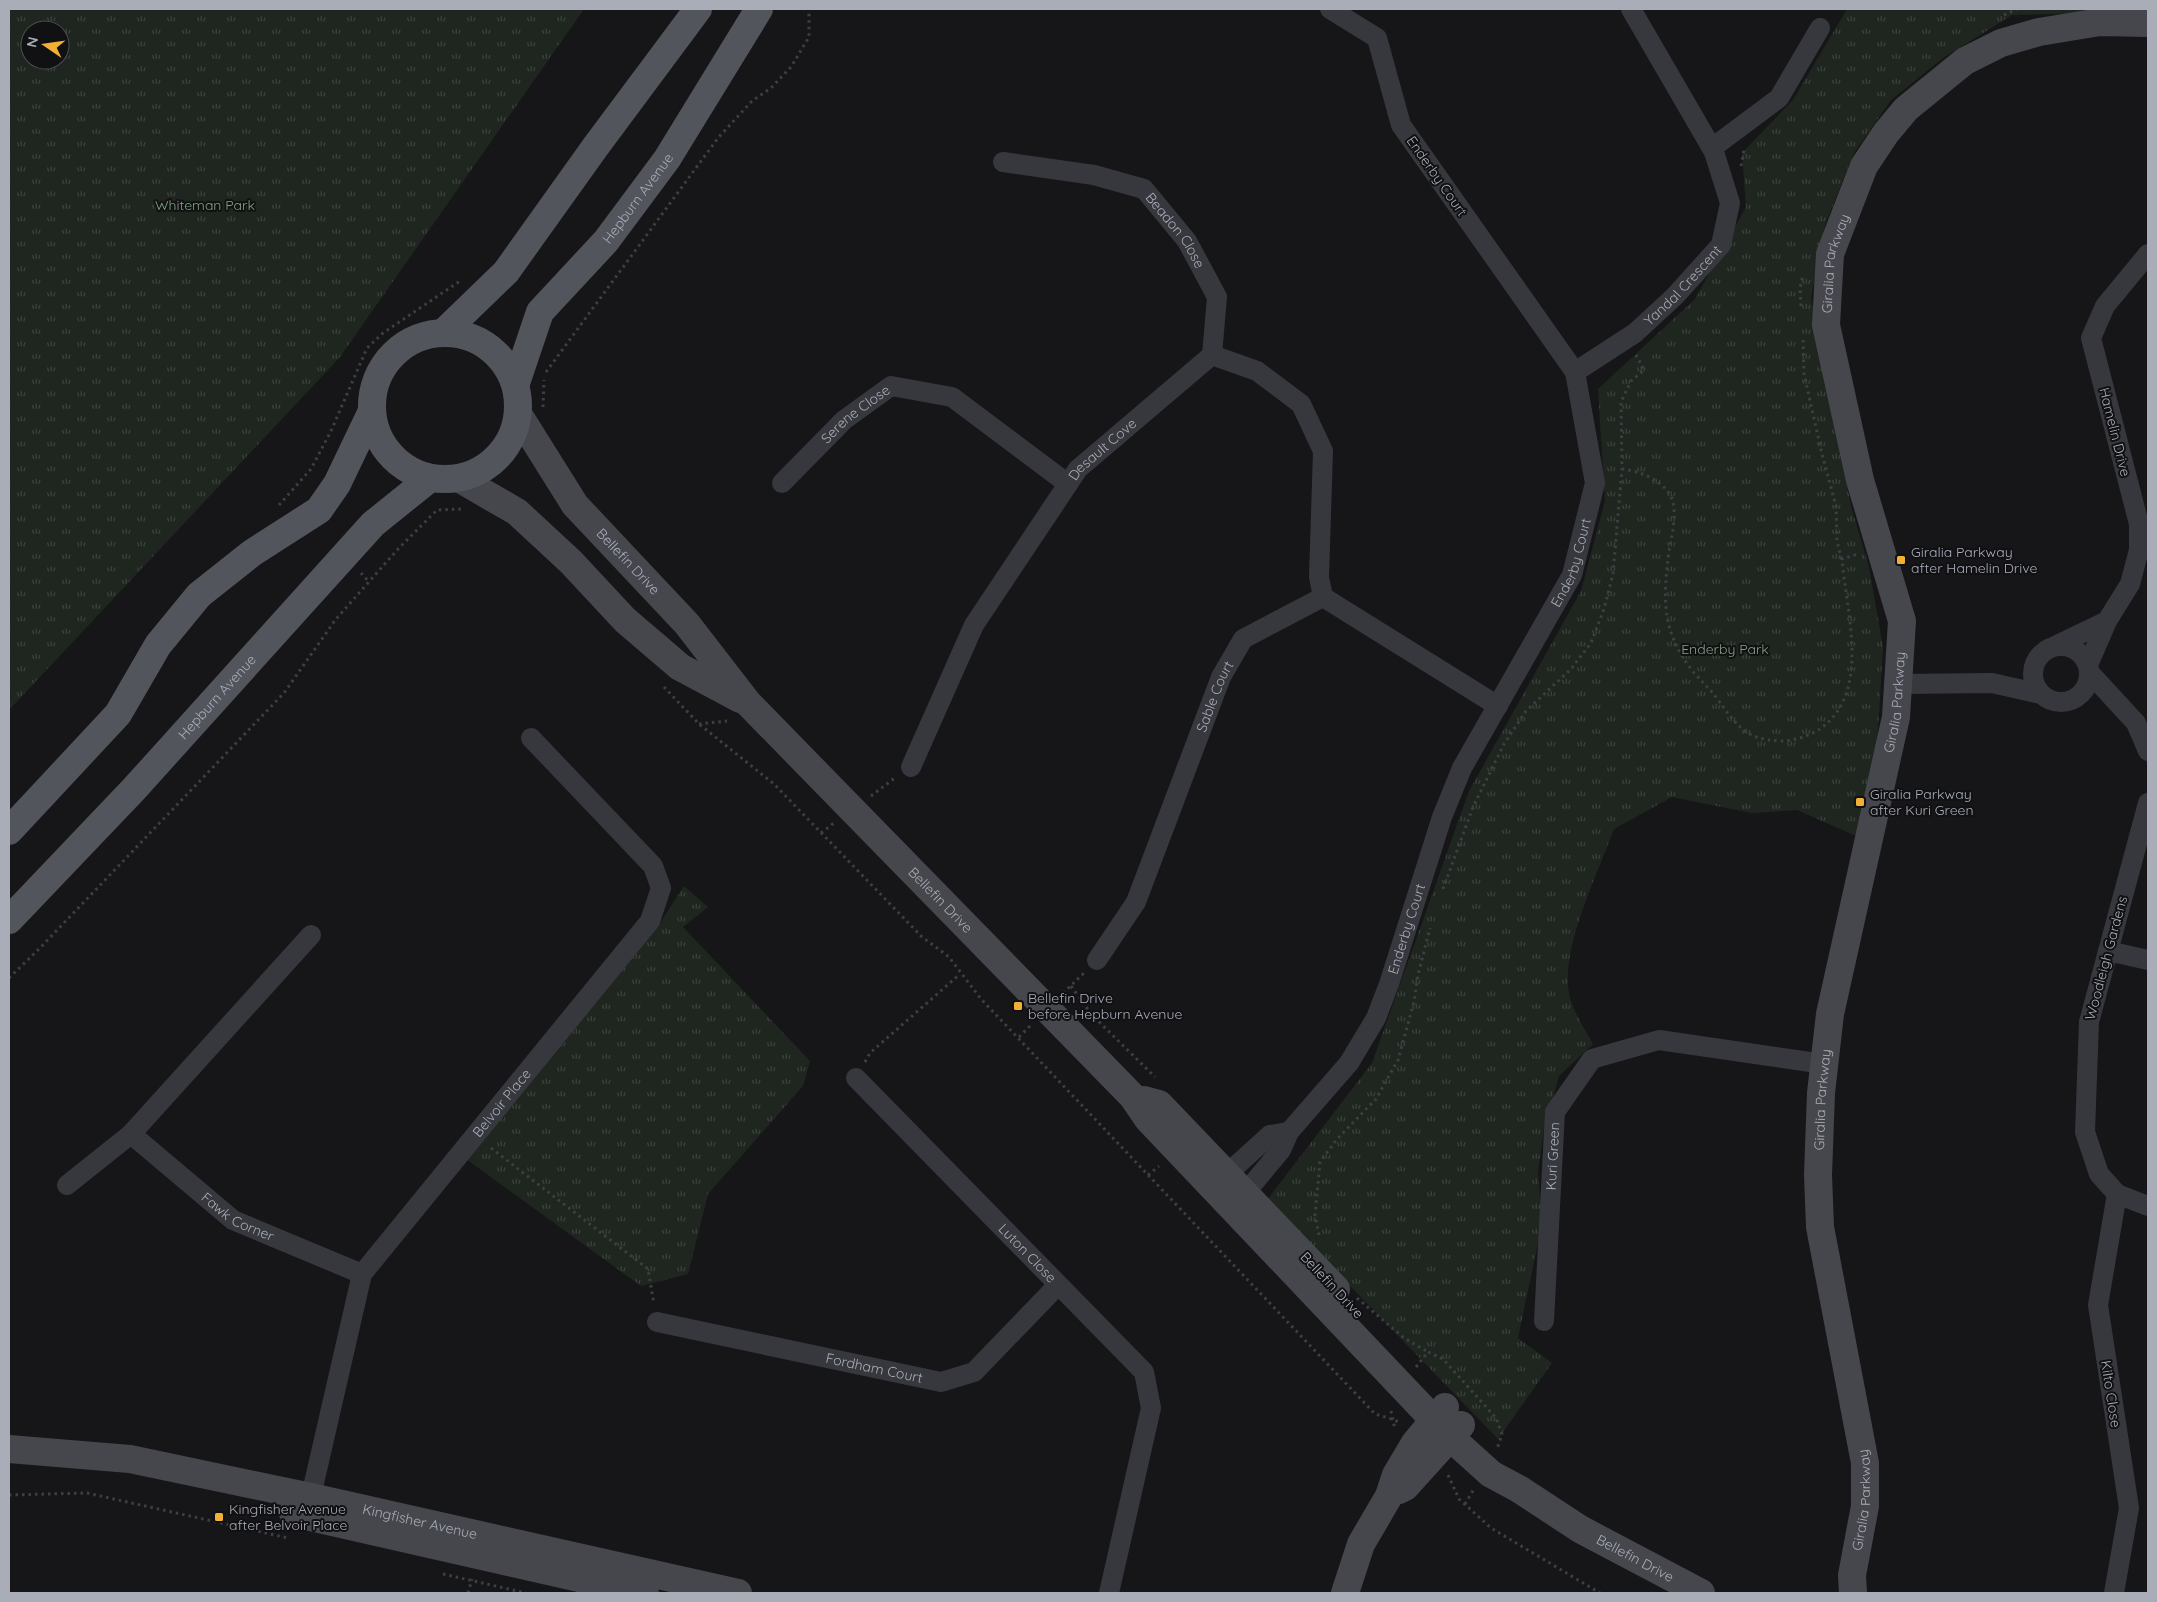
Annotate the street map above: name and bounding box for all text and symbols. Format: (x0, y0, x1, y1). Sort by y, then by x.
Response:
north arrow (20, 20, 70, 70)
text: N (22, 35, 42, 49)
street label: Enderby Court (1403, 132, 1471, 220)
street label: Hepburn Avenue (598, 150, 677, 247)
street label: Beadon Close (1142, 189, 1209, 271)
park label: Whiteman Park (155, 196, 255, 214)
street label: Giralia Parkway (1818, 211, 1854, 314)
street label: Yandal Crescent (1640, 241, 1726, 329)
street label: Serene Close (817, 381, 894, 447)
street label: Hamelin Drive (2095, 386, 2135, 478)
street label: Desault Cove (1064, 414, 1140, 484)
street label: Enderby Court (1547, 516, 1595, 610)
street label: Bellefin Drive (593, 524, 664, 599)
place label: Giralia Parkway after Hamelin Drive (1911, 543, 2038, 577)
marker: Giralia Parkway after Hamelin Drive (1895, 554, 1907, 566)
park label: Enderby Park (1681, 640, 1769, 658)
street label: Hepburn Avenue (174, 651, 260, 743)
street label: Giralia Parkway (1879, 651, 1909, 754)
street label: Sable Court (1192, 657, 1238, 735)
place label: Giralia Parkway after Kuri Green (1870, 785, 1974, 819)
marker: Giralia Parkway after Kuri Green (1854, 796, 1866, 808)
street label: Bellefin Drive (904, 863, 977, 937)
street label: Enderby Court (1384, 881, 1429, 976)
street label: Woodleigh Gardens (2081, 894, 2131, 1022)
place label: Bellefin Drive before Hepburn Avenue (1028, 989, 1182, 1023)
marker: Bellefin Drive before Hepburn Avenue (1012, 1000, 1024, 1012)
street label: Giralia Parkway (1810, 1048, 1835, 1151)
street label: Belvoir Place (468, 1065, 535, 1141)
street label: Kuri Green (1542, 1122, 1563, 1191)
street label: Fawk Corner (198, 1188, 277, 1245)
street label: Luton Close (995, 1220, 1060, 1286)
street label: Bellefin Drive (1296, 1248, 1368, 1322)
street label: Fordham Court (824, 1349, 925, 1387)
street label: Kilto Close (2097, 1359, 2125, 1429)
street label: Giralia Parkway (1848, 1448, 1874, 1552)
place label: Kingfisher Avenue after Belvoir Place (229, 1500, 348, 1534)
street label: Kingfisher Avenue (361, 1500, 479, 1543)
marker: Kingfisher Avenue after Belvoir Place (213, 1511, 225, 1523)
street label: Bellefin Drive (1593, 1530, 1677, 1586)

